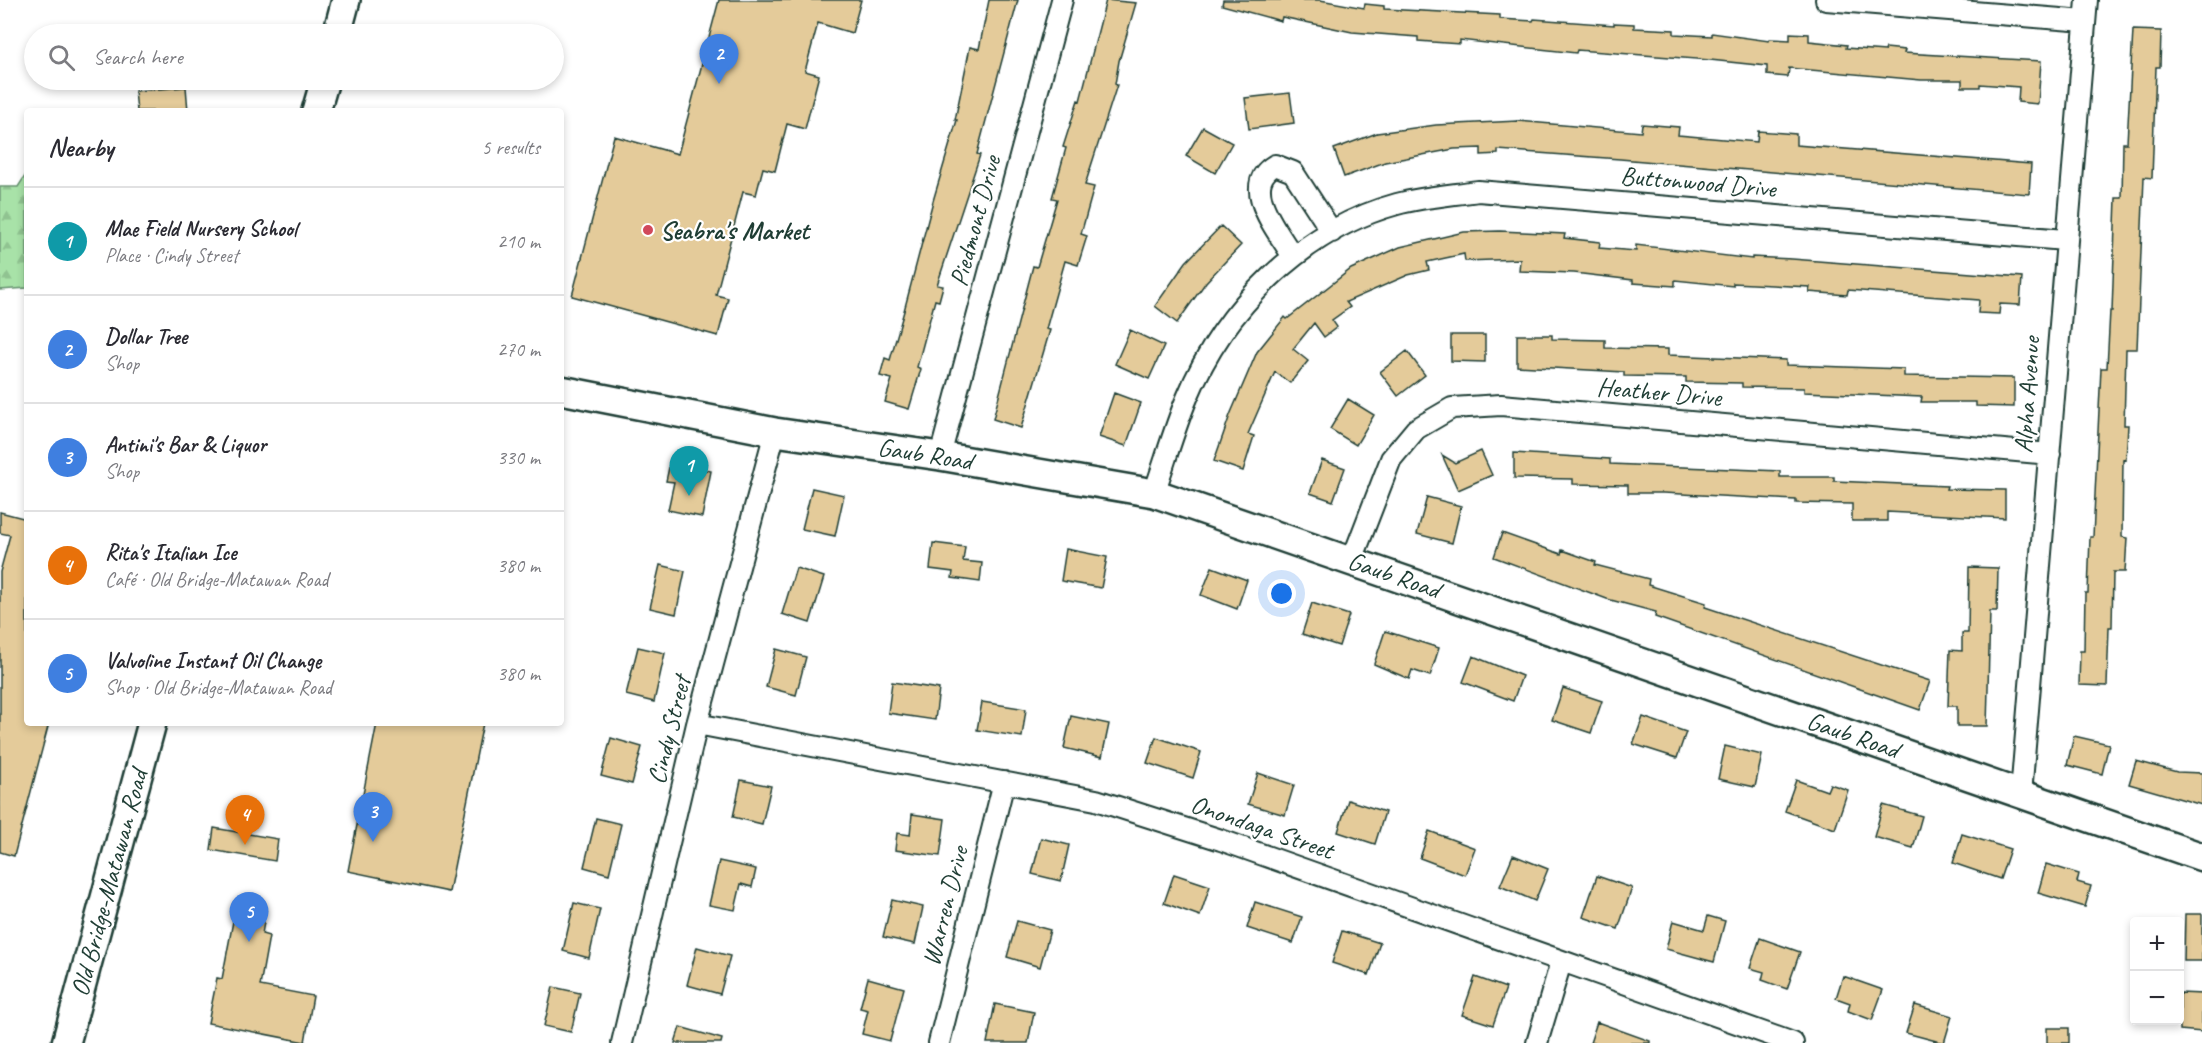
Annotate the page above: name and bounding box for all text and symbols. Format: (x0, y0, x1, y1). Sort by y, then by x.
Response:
search box (24, 24, 564, 90)
pin: 2 (700, 34, 738, 84)
icon: search (45, 41, 78, 74)
text: Search here (93, 43, 183, 71)
text: Nearby (48, 131, 113, 164)
text: 5 results (481, 135, 540, 160)
street label: Piedmont Drive (942, 151, 1009, 290)
street label: Buttonwood Drive (1619, 159, 1779, 205)
place label: Seabra's Market (660, 214, 811, 247)
text: Mae Field Nursery School (105, 215, 297, 243)
marker: Seabra's Market (641, 223, 655, 237)
text: 1 (63, 229, 72, 254)
text: 210 m (497, 229, 540, 254)
text: Place · Cindy Street (105, 243, 238, 268)
text: Dollar Tree (105, 323, 187, 351)
street label: Alpha Avenue (2006, 333, 2048, 454)
text: 2 (63, 337, 72, 362)
text: 270 m (497, 337, 540, 362)
text: Shop (105, 351, 139, 376)
street label: Heather Drive (1595, 370, 1724, 414)
street label: Gaub Road (876, 430, 978, 478)
text: Antini's Bar & Liquor (105, 431, 266, 459)
text: 3 (63, 445, 72, 470)
text: 330 m (497, 445, 540, 470)
pin: 1 (670, 446, 708, 496)
text: Shop (105, 459, 139, 484)
text: Rita's Italian Ice (105, 539, 236, 567)
street label: Gaub Road (1344, 544, 1448, 607)
text: 4 (63, 553, 72, 578)
text: 380 m (497, 553, 540, 578)
text: Café · Old Bridge-Matawan Road (105, 567, 328, 592)
your location (1267, 579, 1296, 608)
text: Valvoline Instant Oil Change (105, 647, 321, 675)
text: 5 (63, 661, 72, 686)
text: 380 m (497, 661, 540, 686)
street label: Cindy Street (640, 669, 699, 788)
text: Shop · Old Bridge-Matawan Road (105, 675, 332, 700)
street label: Gaub Road (1803, 704, 1907, 767)
street label: Old Bridge-Matawan Road (63, 762, 156, 1000)
street label: Onondaga Street (1186, 787, 1340, 868)
pin: 3 (354, 792, 392, 842)
pin: 4 (226, 796, 264, 845)
street label: Warren Drive (914, 840, 976, 969)
pin: 5 (230, 892, 268, 942)
map controls (2130, 917, 2184, 1025)
button: + (2130, 917, 2184, 971)
button: − (2130, 971, 2184, 1025)

